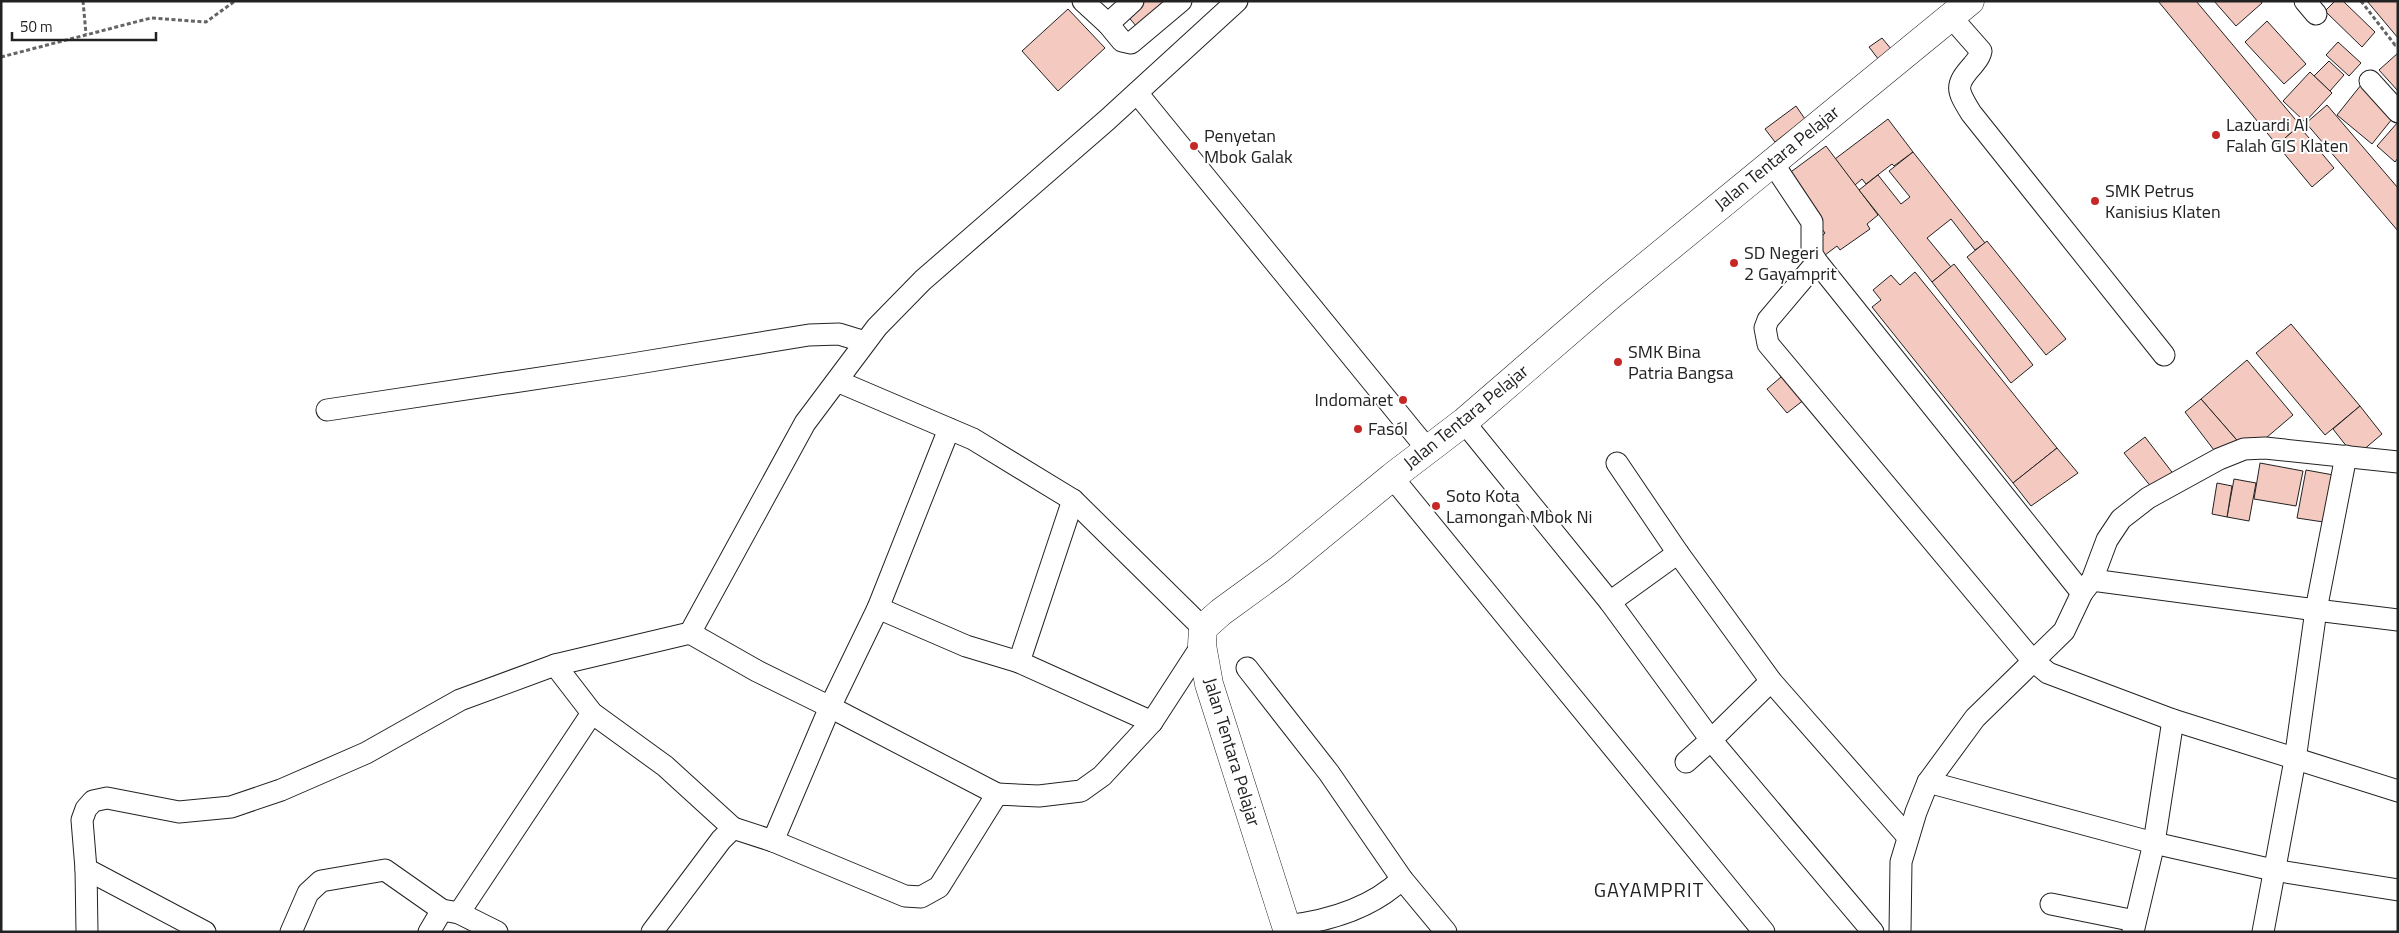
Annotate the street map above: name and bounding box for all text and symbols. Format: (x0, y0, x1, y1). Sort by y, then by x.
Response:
scale bar (12, 10, 156, 42)
text: 50 m (20, 15, 53, 38)
street label: Jalan Tentara Pelajar (1708, 99, 1845, 217)
place label: Lazuardi Al Falah GIS Klaten (2226, 111, 2348, 159)
place label: Penyetan Mbok Galak (1204, 122, 1293, 170)
marker: Lazuardi Al Falah GIS Klaten (2210, 129, 2222, 141)
marker: Penyetan Mbok Galak (1188, 140, 1200, 152)
place label: SMK Petrus Kanisius Klaten (2105, 177, 2221, 225)
marker: SMK Petrus Kanisius Klaten (2089, 195, 2101, 207)
place label: SD Negeri 2 Gayamprit (1744, 239, 1837, 287)
marker: SD Negeri 2 Gayamprit (1728, 257, 1740, 269)
place label: SMK Bina Patria Bangsa (1628, 338, 1733, 386)
marker: SMK Bina Patria Bangsa (1612, 356, 1624, 368)
street label: Jalan Tentara Pelajar (1397, 358, 1534, 476)
place label: Indomaret (1314, 386, 1394, 413)
marker: Indomaret (1397, 394, 1409, 406)
place label: Fasól (1368, 415, 1408, 442)
marker: Fasól (1352, 423, 1364, 435)
place label: Soto Kota Lamongan Mbok Ni (1446, 482, 1593, 530)
marker: Soto Kota Lamongan Mbok Ni (1430, 500, 1442, 512)
street label: Jalan Tentara Pelajar (1197, 674, 1268, 830)
district label: GAYAMPRIT (1594, 874, 1704, 905)

